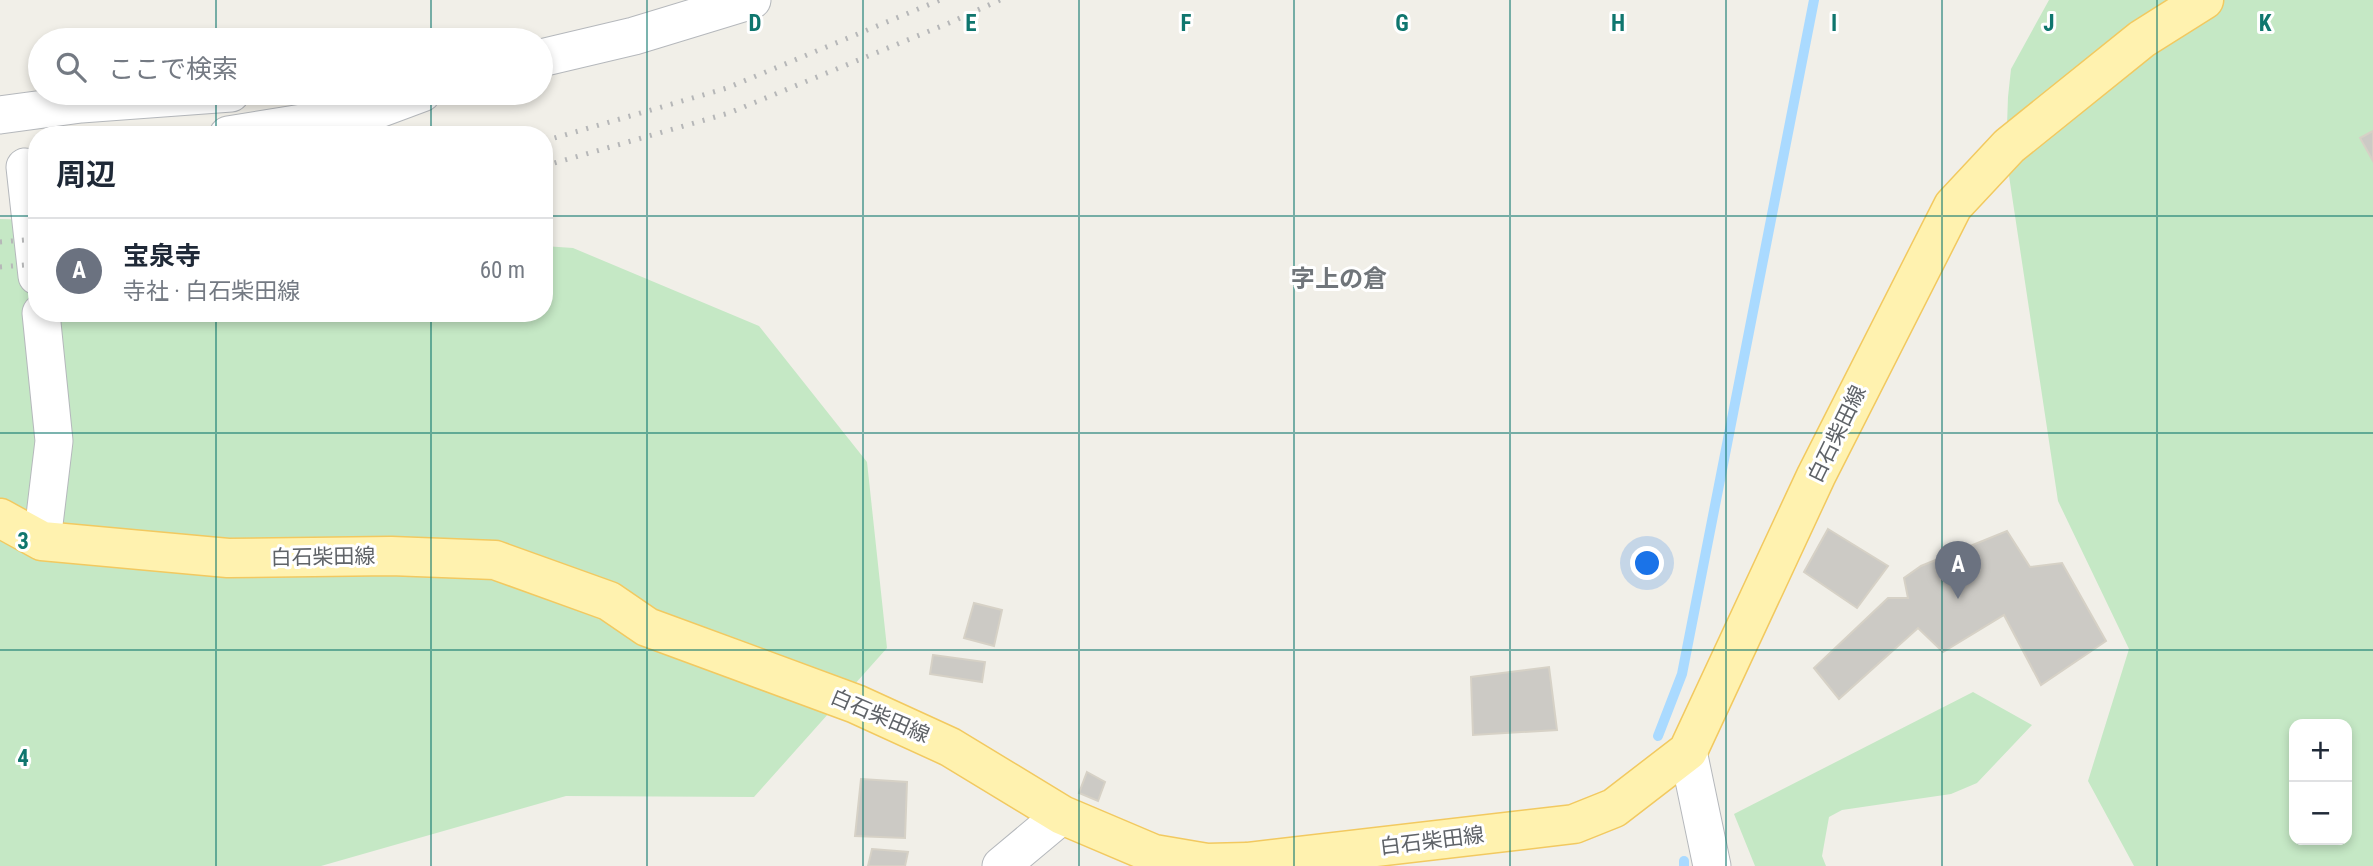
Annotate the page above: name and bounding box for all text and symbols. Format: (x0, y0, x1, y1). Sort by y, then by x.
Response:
text: D (749, 10, 762, 37)
text: E (965, 10, 977, 37)
text: F (1181, 10, 1192, 37)
text: G (1395, 10, 1409, 37)
text: H (1611, 10, 1625, 37)
text: I (1831, 10, 1837, 37)
text: J (2043, 10, 2055, 37)
text: K (2259, 10, 2272, 37)
search box (28, 28, 553, 105)
icon: search (52, 48, 90, 86)
text: ここで検索 (108, 54, 238, 84)
text: 周辺 (56, 157, 116, 192)
text: 宝泉寺 (123, 241, 201, 271)
text: A (72, 257, 86, 284)
text: 60 m (480, 257, 525, 284)
district label: 字上の倉 (1291, 265, 1387, 293)
text: 寺社 · 白石柴田線 (123, 278, 300, 305)
street label: 白石柴田線 (1803, 382, 1871, 486)
text: 3 (17, 528, 29, 555)
pin: A (1935, 541, 1981, 599)
street label: 白石柴田線 (270, 544, 376, 570)
your location (1630, 546, 1664, 580)
street label: 白石柴田線 (827, 684, 933, 748)
map controls (2289, 719, 2352, 845)
button: + (2289, 719, 2352, 782)
text: 4 (17, 745, 29, 772)
button: − (2289, 782, 2352, 845)
street label: 白石柴田線 (1378, 823, 1486, 859)

